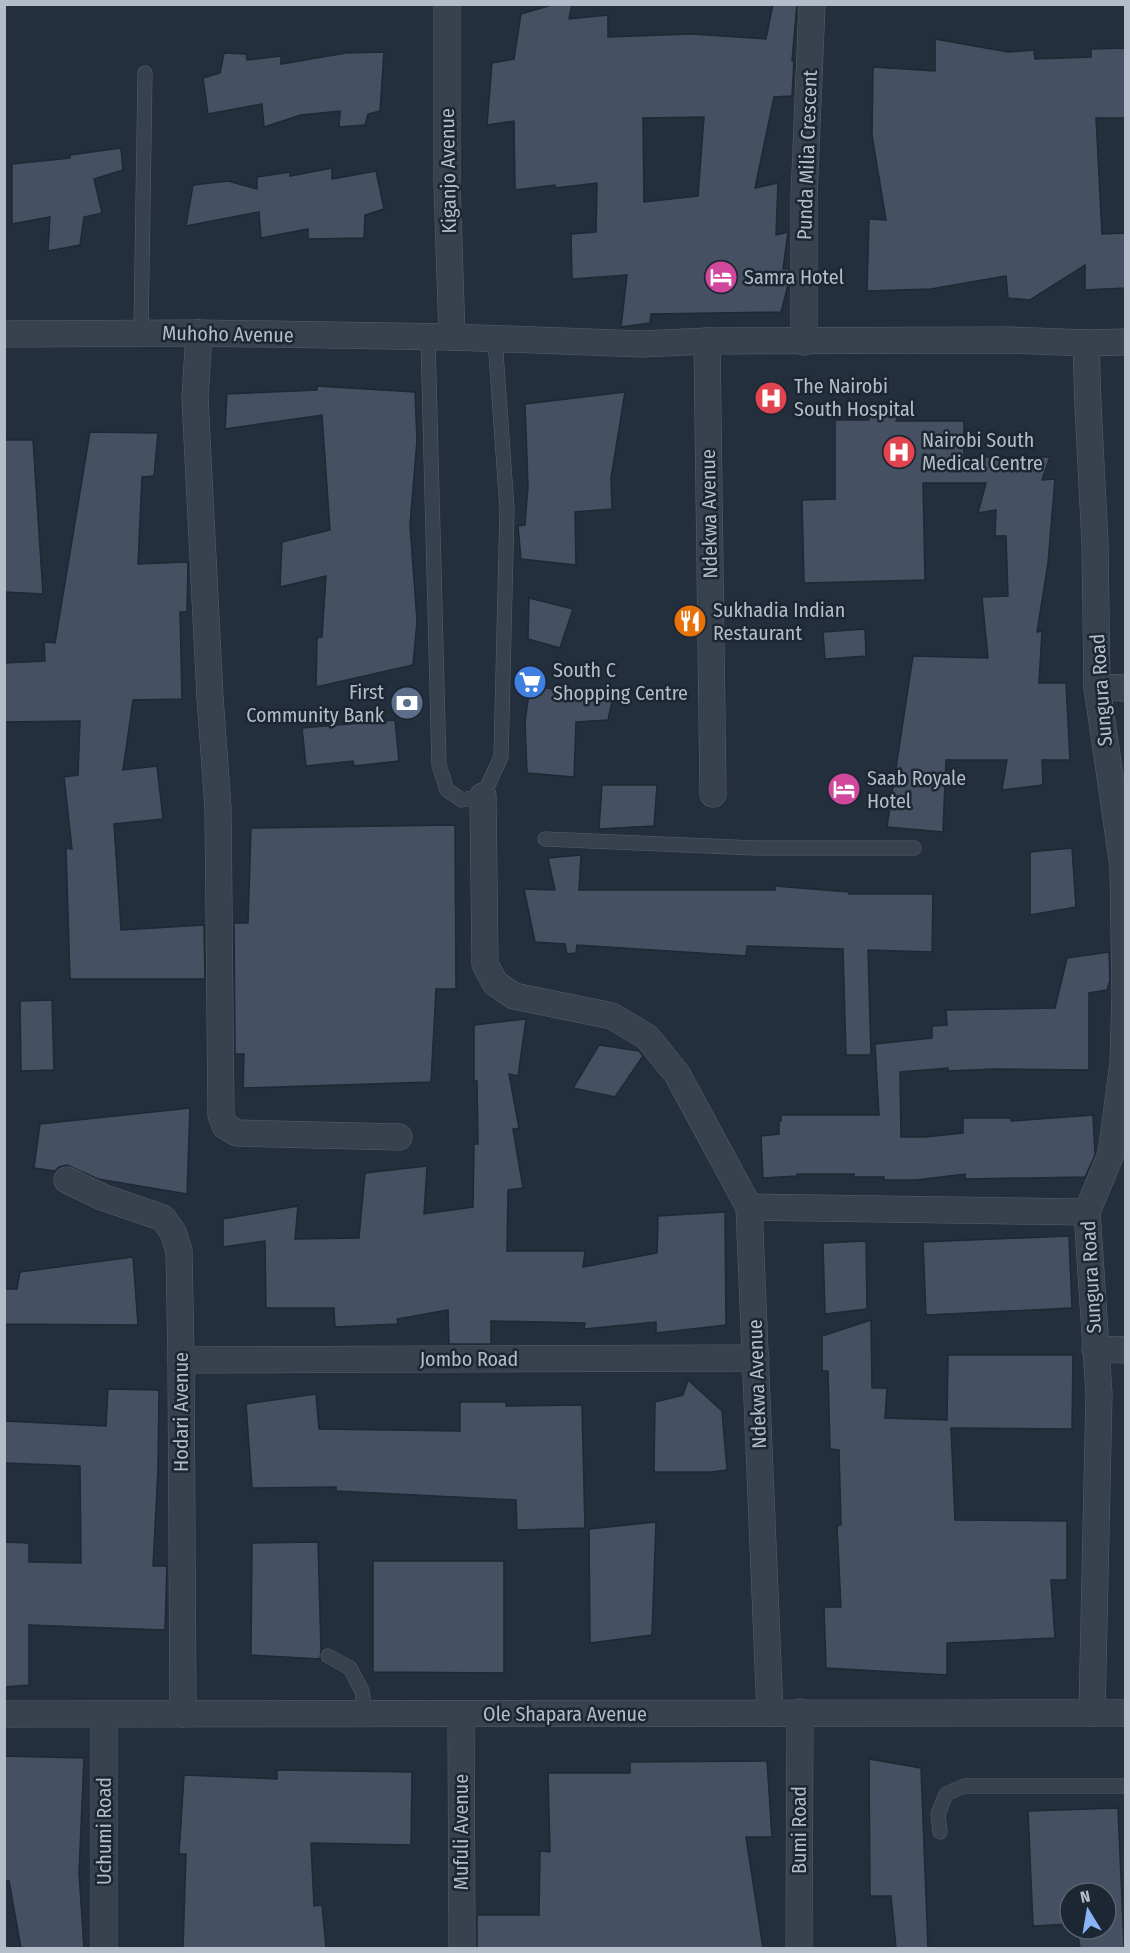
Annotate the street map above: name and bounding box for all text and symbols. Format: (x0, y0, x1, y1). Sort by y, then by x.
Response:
street label: Punda Milia Crescent (792, 69, 822, 240)
street label: Kiganjo Avenue (435, 108, 461, 234)
hotel icon: Samra Hotel (703, 259, 739, 295)
place label: Samra Hotel (744, 265, 844, 289)
street label: Muhoho Avenue (162, 321, 294, 347)
place label: The Nairobi South Hospital (794, 374, 915, 421)
hospital icon: The Nairobi South Hospital (753, 380, 789, 416)
place label: Nairobi South Medical Centre (922, 428, 1043, 475)
hospital icon: Nairobi South Medical Centre (881, 434, 917, 470)
street label: Ndekwa Avenue (696, 449, 722, 579)
place label: Sukhadia Indian Restaurant (713, 598, 845, 645)
restaurant icon: Sukhadia Indian Restaurant (672, 603, 708, 639)
street label: Sungura Road (1085, 633, 1117, 747)
place label: South C Shopping Centre (553, 658, 688, 705)
supermarket icon: South C Shopping Centre (512, 664, 548, 700)
place label: First Community Bank (246, 680, 385, 727)
bank icon: First Community Bank (389, 685, 425, 721)
place label: Saab Royale Hotel (867, 766, 966, 813)
hotel icon: Saab Royale Hotel (826, 771, 862, 807)
street label: Sungura Road (1076, 1220, 1106, 1334)
street label: Ndekwa Avenue (743, 1319, 771, 1449)
street label: Jombo Road (420, 1347, 518, 1371)
street label: Hodari Avenue (169, 1352, 193, 1472)
street label: Ole Shapara Avenue (483, 1702, 647, 1726)
street label: Mufuli Avenue (449, 1774, 473, 1890)
street label: Uchumi Road (92, 1777, 116, 1885)
street label: Bumi Road (787, 1786, 811, 1874)
north arrow (1058, 1881, 1118, 1941)
text: N (1079, 1887, 1092, 1907)

